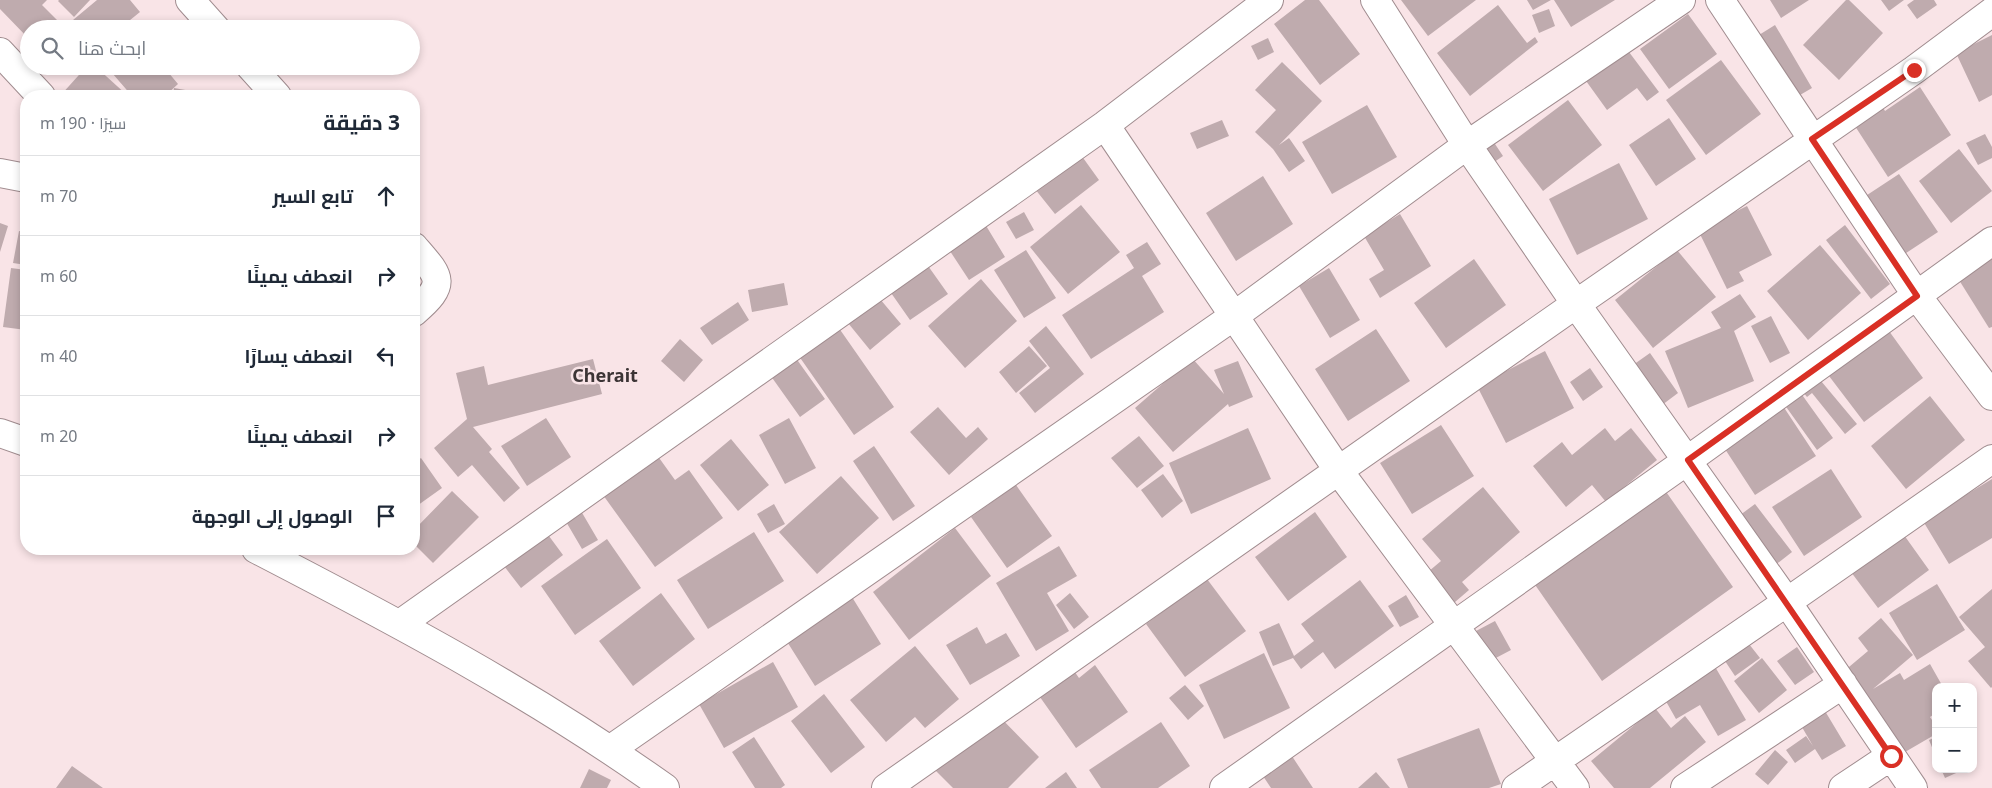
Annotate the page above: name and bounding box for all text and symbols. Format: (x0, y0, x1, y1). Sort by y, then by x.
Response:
search box (20, 20, 420, 75)
icon: search (38, 34, 66, 62)
text: ابحث هنا (78, 35, 146, 61)
route end (1903, 59, 1926, 82)
text: 3 دقيقة (323, 108, 400, 136)
text: سيرًا · 190 m (40, 112, 126, 134)
icon: ahead (372, 182, 400, 210)
text: تابع السير (273, 183, 353, 209)
text: 70 m (40, 185, 77, 207)
icon: right (372, 262, 400, 290)
text: انعطف يمينًا (247, 263, 353, 289)
text: 60 m (40, 265, 77, 287)
icon: left (372, 342, 400, 370)
text: انعطف يسارًا (244, 343, 353, 369)
text: 40 m (40, 345, 77, 367)
district label: Cherait (572, 363, 638, 387)
icon: right (372, 422, 400, 450)
text: انعطف يمينًا (247, 423, 353, 449)
text: 20 m (40, 425, 77, 447)
icon: arrive (372, 502, 400, 530)
text: الوصول إلى الوجهة (192, 503, 353, 529)
map controls (1932, 683, 1977, 773)
button: + (1932, 683, 1977, 728)
button: − (1932, 728, 1977, 773)
route start (1880, 745, 1903, 768)

